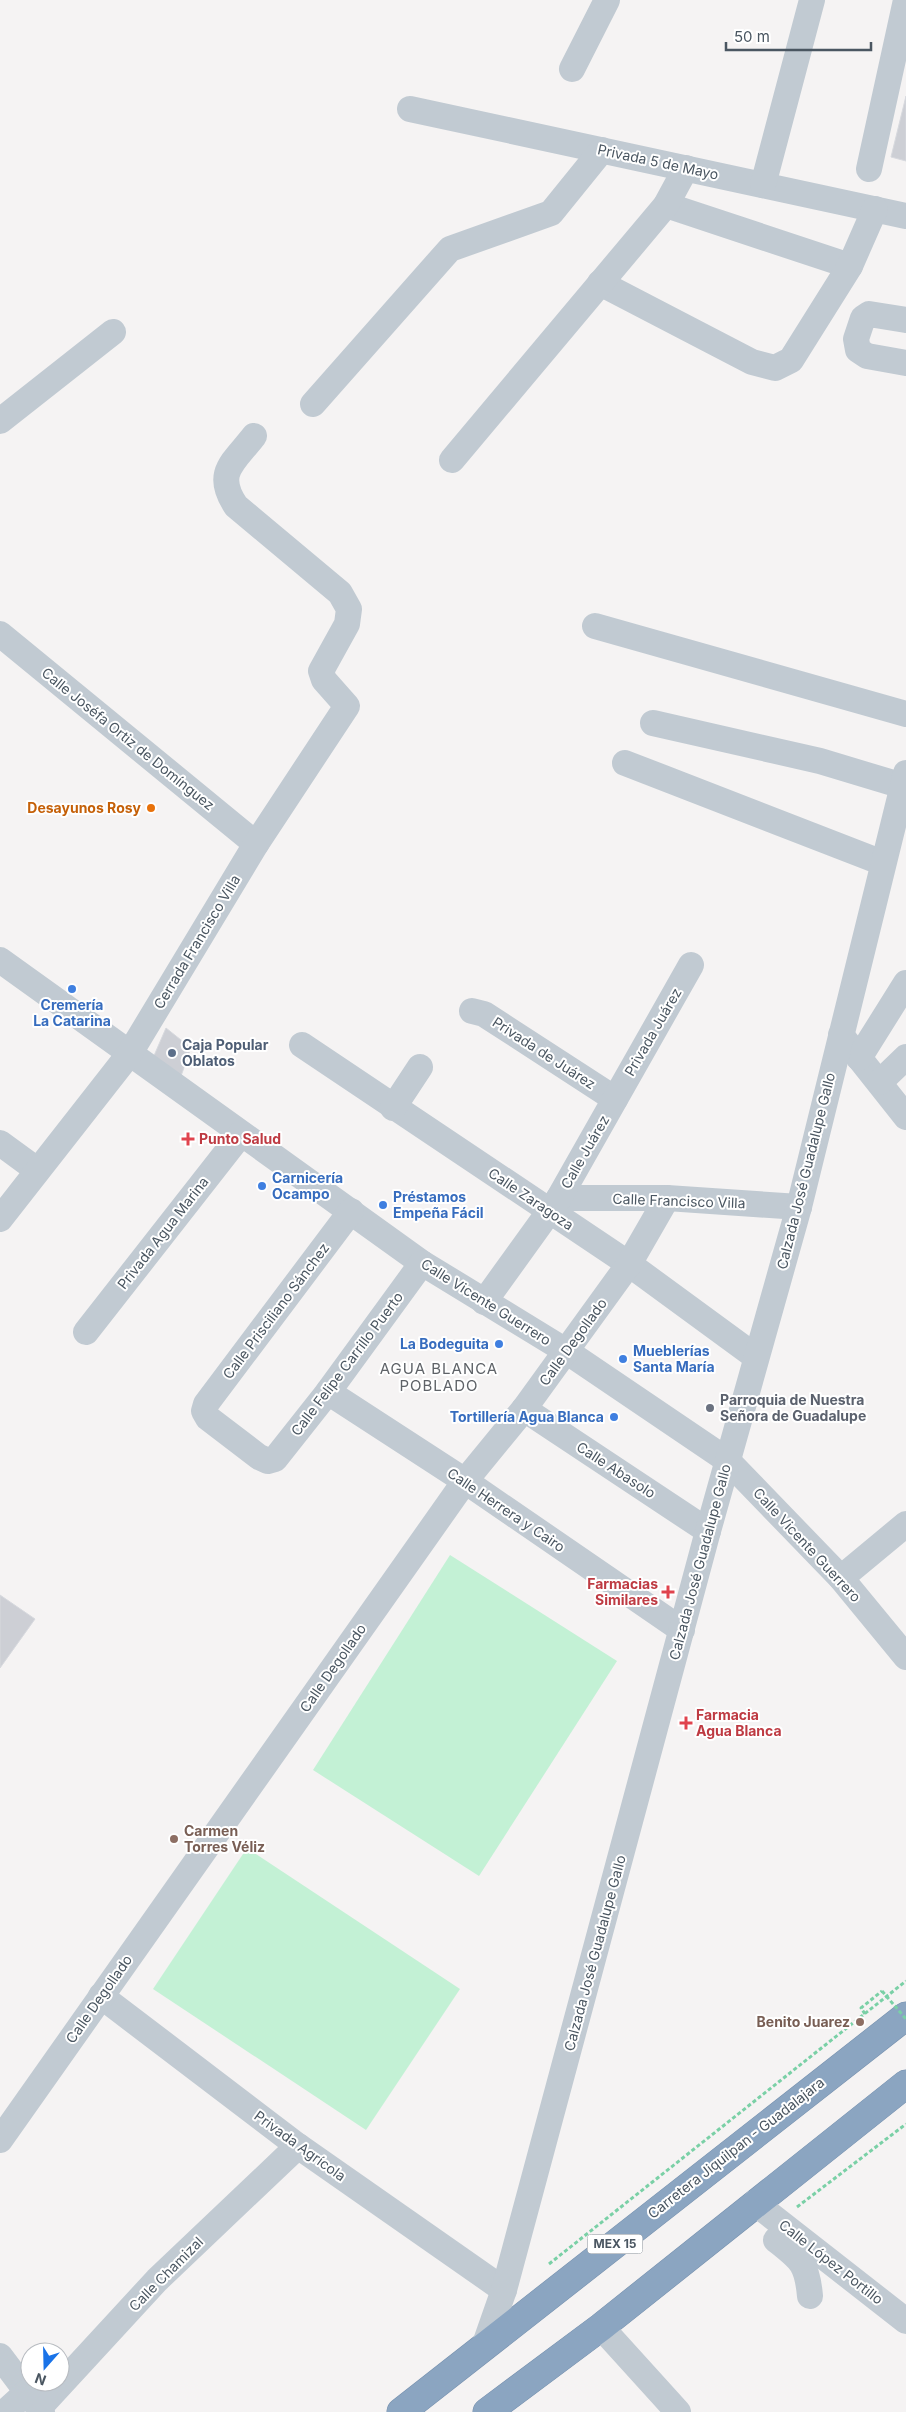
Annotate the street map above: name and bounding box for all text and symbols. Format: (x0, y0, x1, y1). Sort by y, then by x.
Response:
scale bar (726, 20, 871, 52)
text: 50 m (734, 27, 770, 46)
street label: Privada 5 de Mayo (596, 140, 720, 183)
street label: Calle Joséfa Ortiz de Domínguez (39, 664, 218, 814)
place label: Desayunos Rosy (27, 799, 142, 816)
marker: Desayunos Rosy (145, 802, 157, 814)
street label: Cerrada Francisco Villa (150, 872, 243, 1012)
marker: Cremería La Catarina (66, 983, 78, 995)
street label: Privada Juárez (621, 985, 685, 1079)
place label: Cremería La Catarina (33, 996, 111, 1029)
street label: Privada de Juárez (490, 1013, 599, 1092)
place label: Caja Popular Oblatos (182, 1036, 269, 1069)
marker: Caja Popular Oblatos (166, 1047, 178, 1059)
street label: Calzada José Guadalupe Gallo (773, 1071, 838, 1271)
street label: Calle Juárez (557, 1112, 612, 1191)
place label: Punto Salud (199, 1130, 281, 1147)
marker: Punto Salud (181, 1132, 195, 1146)
street label: Calle Zaragoza (485, 1164, 577, 1233)
place label: Carnicería Ocampo (272, 1169, 343, 1202)
street label: Privada Agua Marina (114, 1173, 212, 1292)
marker: Carnicería Ocampo (256, 1180, 268, 1192)
place label: Préstamos Empeña Fácil (393, 1188, 484, 1221)
street label: Calle Francisco Villa (612, 1190, 746, 1211)
marker: Préstamos Empeña Fácil (377, 1199, 389, 1211)
street label: Calle Prisciliano Sánchez (219, 1239, 332, 1382)
street label: Calle Vicente Guerrero (418, 1255, 554, 1349)
street label: Calle Felipe Carrillo Puerto (287, 1288, 406, 1439)
street label: Calle Degollado (535, 1295, 610, 1389)
place label: La Bodeguita (400, 1335, 489, 1352)
marker: La Bodeguita (493, 1338, 505, 1350)
place label: Mueblerías Santa María (633, 1342, 715, 1375)
marker: Mueblerías Santa María (617, 1353, 629, 1365)
district label: AGUA BLANCA POBLADO (380, 1359, 498, 1395)
place label: Parroquia de Nuestra Señora de Guadalupe (720, 1391, 866, 1424)
marker: Parroquia de Nuestra Señora de Guadalupe (704, 1402, 716, 1414)
place label: Tortillería Agua Blanca (450, 1408, 604, 1425)
marker: Tortillería Agua Blanca (608, 1411, 620, 1423)
street label: Calle Abasolo (574, 1438, 659, 1501)
street label: Calzada José Guadalupe Gallo (665, 1462, 734, 1662)
street label: Calle Herrera y Cairo (444, 1464, 568, 1555)
street label: Calle Vicente Guerrero (750, 1484, 865, 1605)
place label: Farmacias Similares (587, 1575, 658, 1608)
marker: Farmacias Similares (662, 1586, 674, 1598)
street label: Calle Degollado (296, 1620, 369, 1715)
place label: Farmacia Agua Blanca (696, 1706, 782, 1739)
marker: Farmacia Agua Blanca (680, 1717, 692, 1729)
place label: Carmen Torres Véliz (184, 1822, 265, 1855)
marker: Carmen Torres Véliz (168, 1833, 180, 1845)
street label: Calzada José Guadalupe Gallo (560, 1853, 629, 2053)
street label: Calle Degollado (62, 1951, 135, 2046)
place label: Benito Juarez (757, 2013, 850, 2030)
marker: Benito Juarez (854, 2016, 866, 2028)
street label: Carretera Jiquilpan - Guadalajara (644, 2073, 827, 2222)
street label: Privada Agrícola (251, 2107, 349, 2184)
street label: Calle López Portillo (776, 2216, 887, 2308)
street label: Calle Chamizal (125, 2233, 206, 2314)
road number: MEX 15 (588, 2234, 642, 2254)
north arrow (20, 2342, 70, 2392)
text: N (32, 2370, 48, 2389)

